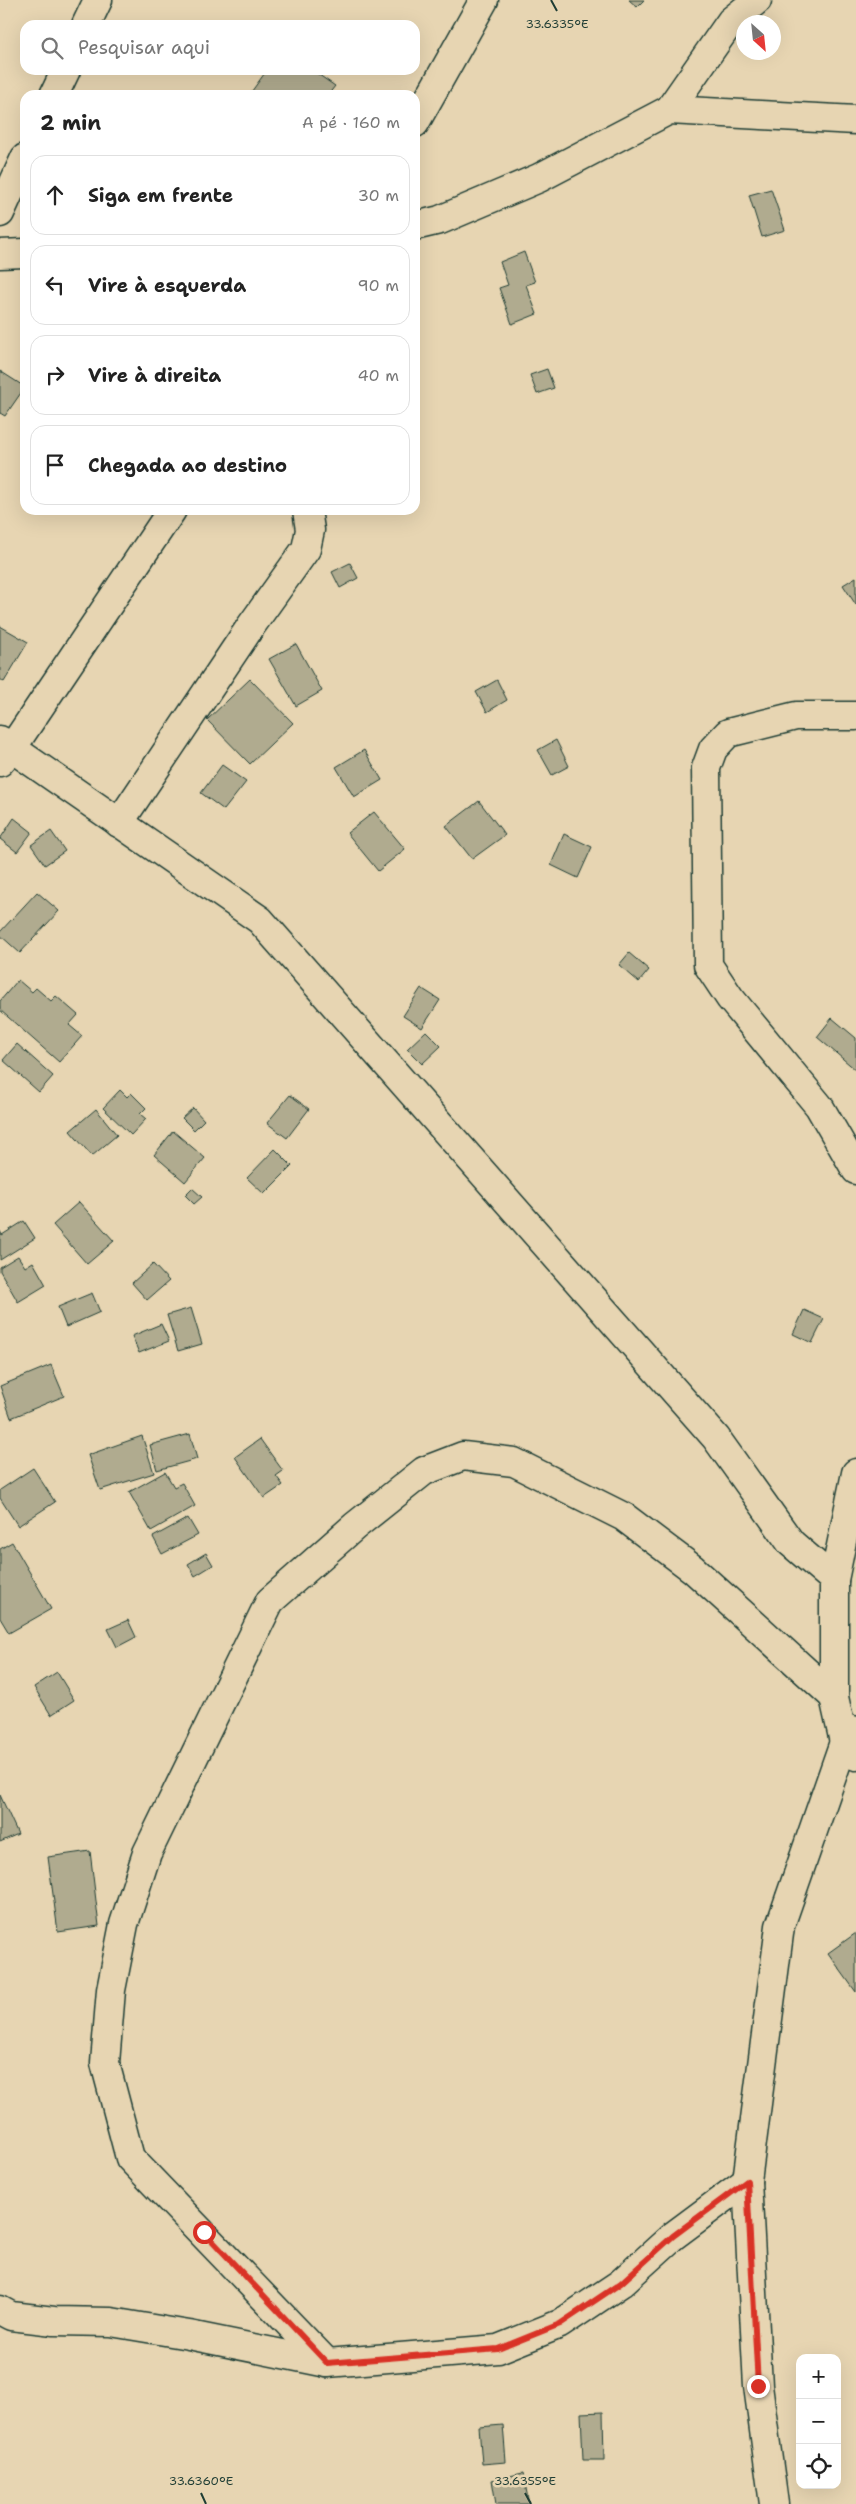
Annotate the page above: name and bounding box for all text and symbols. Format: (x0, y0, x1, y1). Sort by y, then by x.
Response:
north arrow (736, 15, 781, 60)
text: 33.6335°E (526, 16, 588, 32)
search box (20, 20, 420, 75)
icon: search (38, 34, 66, 62)
text: Pesquisar aqui (78, 35, 210, 60)
text: 2 min (40, 109, 101, 137)
text: A pé · 160 m (302, 112, 400, 133)
icon: ahead (41, 181, 69, 209)
text: Siga em frente (88, 183, 233, 208)
text: 30 m (358, 185, 399, 206)
icon: left (41, 271, 69, 299)
text: Vire à esquerda (88, 273, 246, 298)
text: 90 m (358, 275, 399, 296)
icon: right (41, 361, 69, 389)
text: Vire à direita (88, 363, 221, 388)
text: 40 m (357, 365, 399, 386)
icon: arrive (41, 451, 69, 479)
text: Chegada ao destino (88, 453, 287, 478)
route start (193, 2221, 216, 2244)
map controls (796, 2354, 841, 2489)
button: + (796, 2354, 841, 2399)
route end (747, 2375, 770, 2398)
button: − (796, 2399, 841, 2444)
button: locate (796, 2444, 841, 2489)
text: 33.6360°E (169, 2473, 233, 2489)
text: 33.6355°E (494, 2473, 556, 2489)

